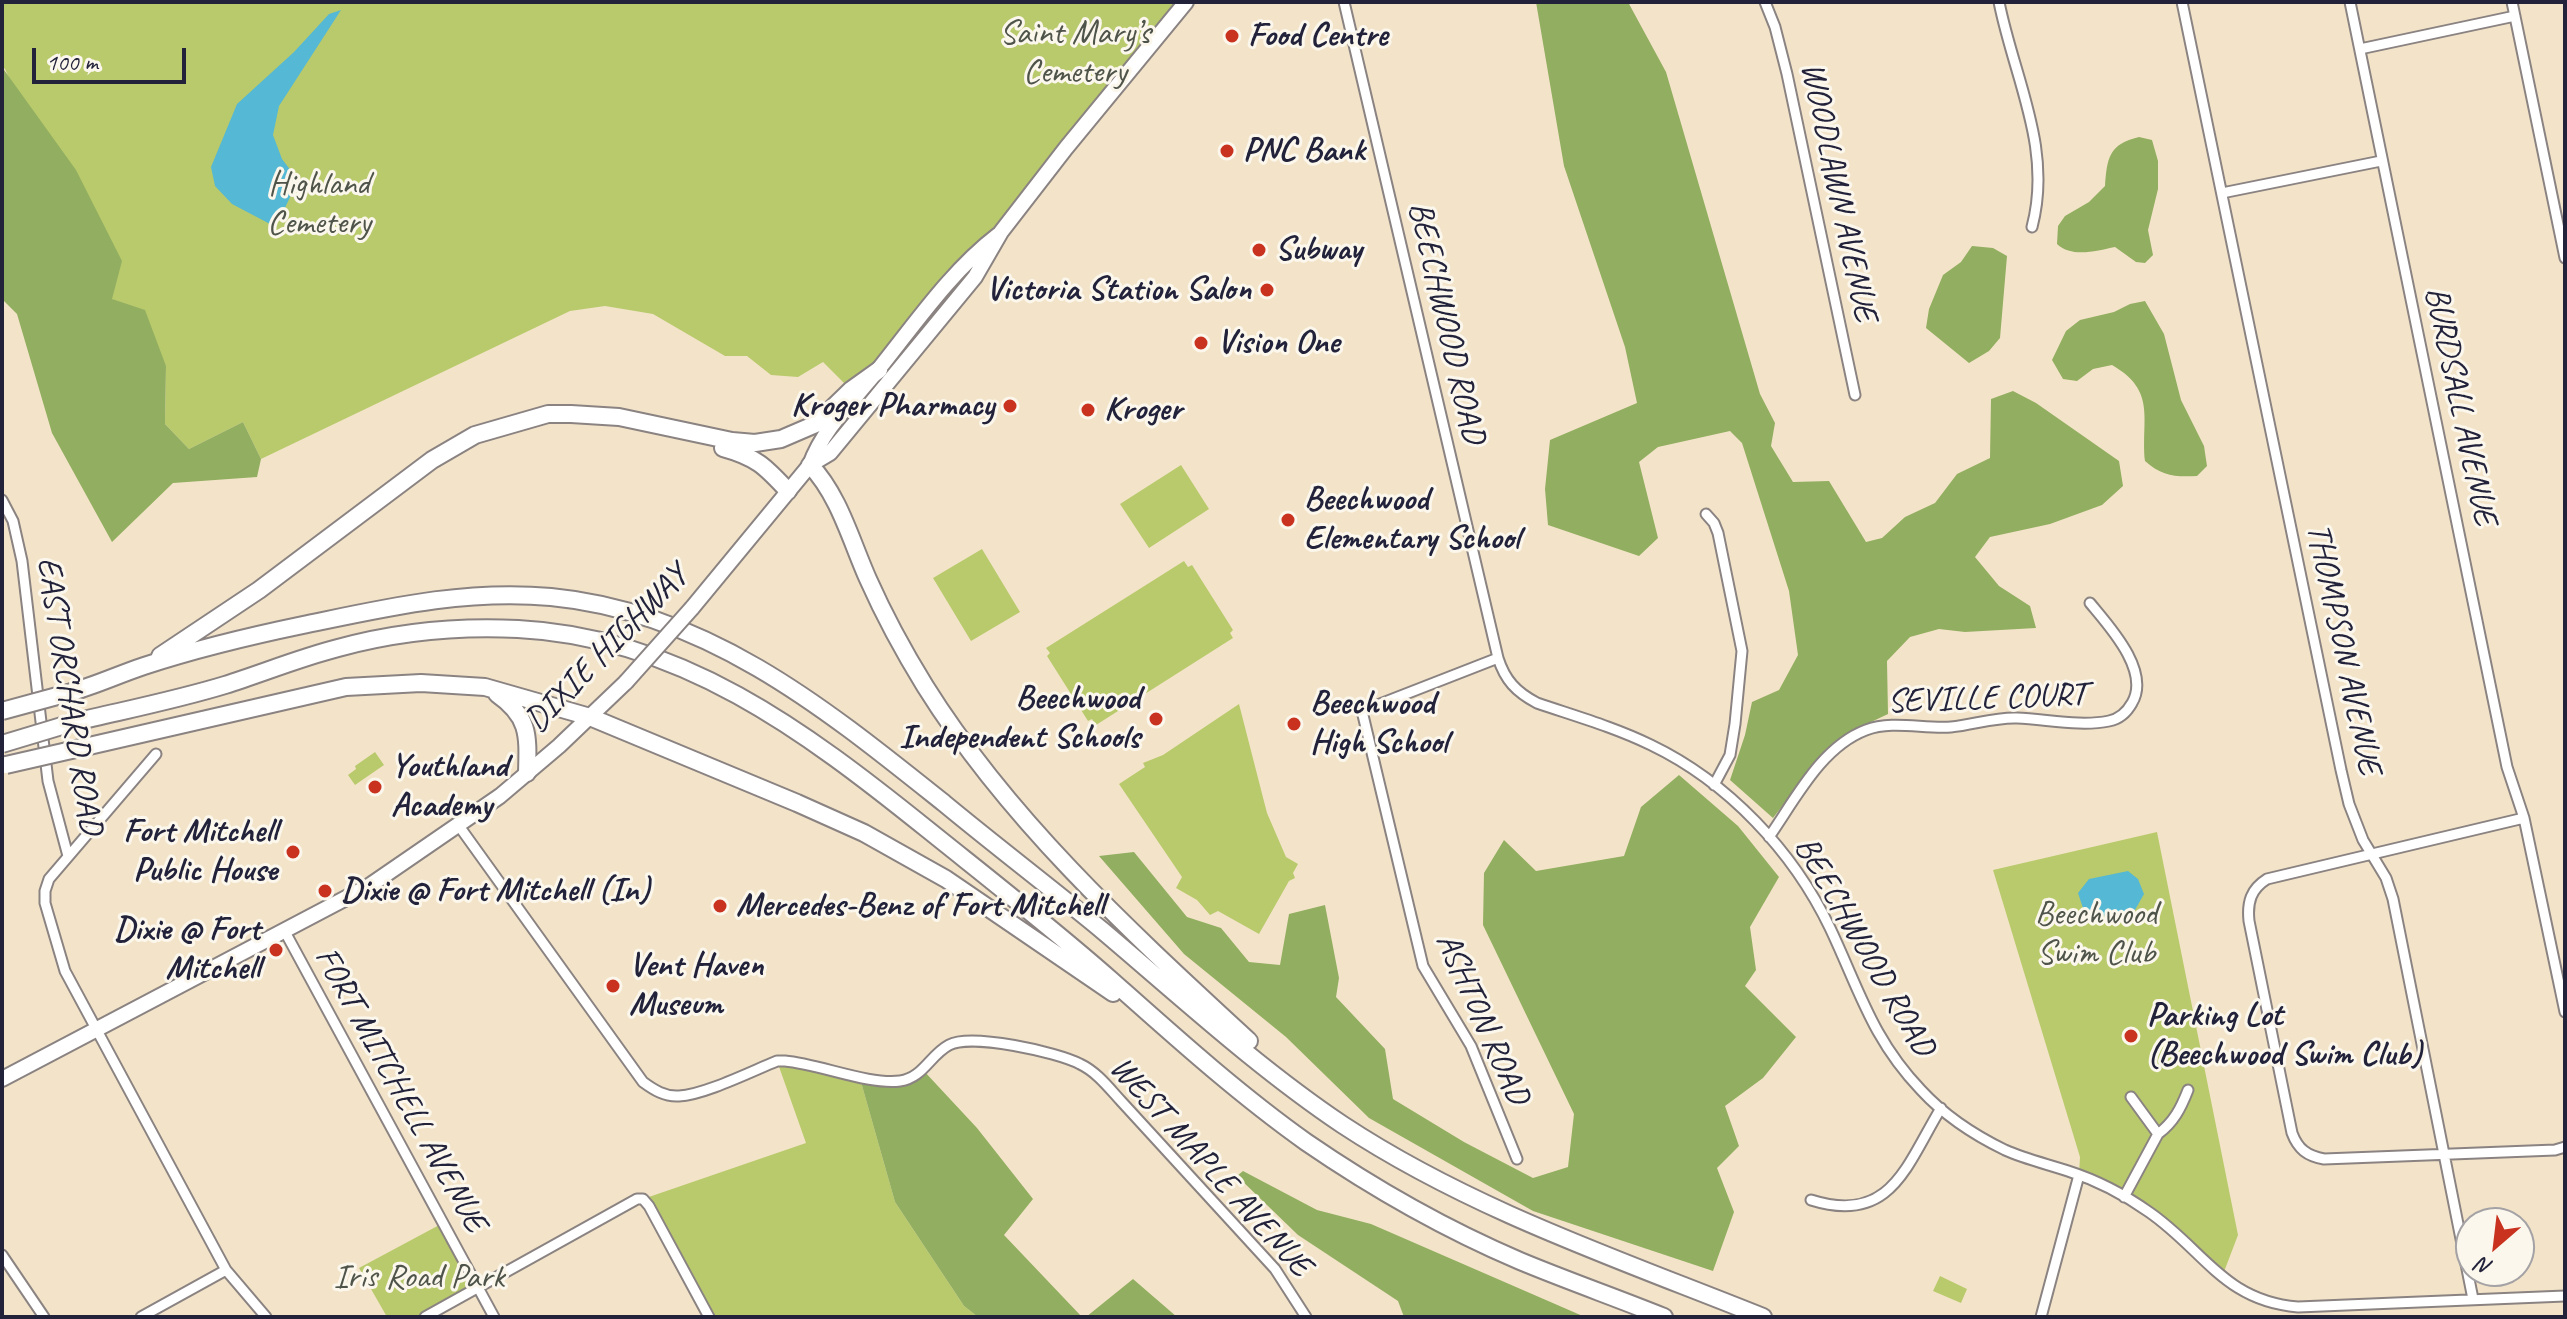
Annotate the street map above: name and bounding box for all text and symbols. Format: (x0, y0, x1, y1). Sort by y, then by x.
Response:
park label: Saint Mary’s Cemetery (1000, 14, 1150, 94)
place label: Food Centre (1248, 16, 1388, 56)
marker: Food Centre (1223, 27, 1241, 45)
scale bar (36, 32, 190, 82)
text: 100 m (46, 47, 98, 77)
street label: WOODLAWN AVENUE (1791, 59, 1885, 325)
place label: PNC Bank (1243, 131, 1365, 171)
marker: PNC Bank (1218, 142, 1236, 160)
park label: Highland Cemetery (267, 165, 371, 244)
street label: BEECHWOOD ROAD (1398, 198, 1494, 448)
place label: Subway (1275, 230, 1362, 270)
marker: Subway (1250, 241, 1268, 259)
place label: Victoria Station Salon (986, 270, 1251, 310)
marker: Victoria Station Salon (1258, 281, 1276, 299)
street label: BURDSALL AVENUE (2415, 283, 2505, 529)
place label: Vision One (1217, 323, 1339, 363)
marker: Vision One (1192, 334, 1210, 352)
place label: Kroger Pharmacy (791, 386, 994, 426)
place label: Kroger (1104, 390, 1182, 430)
marker: Kroger Pharmacy (1001, 397, 1019, 415)
marker: Kroger (1079, 401, 1097, 419)
place label: Beechwood Elementary School (1304, 480, 1520, 560)
marker: Beechwood Elementary School (1279, 511, 1297, 529)
street label: THOMPSON AVENUE (2297, 520, 2389, 778)
street label: EAST ORCHARD ROAD (27, 554, 111, 838)
street label: DIXIE HIGHWAY (517, 557, 697, 741)
street label: SEVILLE COURT (1887, 675, 2087, 723)
place label: Beechwood Independent Schools (899, 679, 1140, 758)
place label: Beechwood High School (1310, 684, 1448, 764)
marker: Beechwood Independent Schools (1147, 710, 1165, 728)
marker: Beechwood High School (1285, 715, 1303, 733)
place label: Youthland Academy (391, 747, 508, 826)
marker: Youthland Academy (366, 778, 384, 796)
place label: Fort Mitchell Public House (123, 812, 277, 892)
street label: BEECHWOOD ROAD (1785, 830, 1943, 1064)
marker: Fort Mitchell Public House (284, 843, 302, 861)
place label: Dixie @ Fort Mitchell (In) (341, 871, 650, 911)
marker: Dixie @ Fort Mitchell (In) (316, 882, 334, 900)
place label: Mercedes-Benz of Fort Mitchell (736, 886, 1104, 926)
park label: Beechwood Swim Club (2035, 895, 2157, 974)
marker: Mercedes-Benz of Fort Mitchell (711, 897, 729, 915)
place label: Dixie @ Fort Mitchell (114, 910, 260, 990)
street label: ASHTON ROAD (1426, 927, 1538, 1111)
marker: Dixie @ Fort Mitchell (267, 941, 285, 959)
street label: FORT MITCHELL AVENUE (305, 941, 495, 1239)
place label: Vent Haven Museum (629, 946, 763, 1026)
marker: Vent Haven Museum (604, 977, 622, 995)
place label: Parking Lot (Beechwood Swim Club) (2147, 996, 2422, 1076)
marker: Parking Lot (Beechwood Swim Club) (2122, 1027, 2140, 1045)
street label: WEST MAPLE AVENUE (1100, 1048, 1320, 1286)
north arrow (2455, 1207, 2535, 1287)
text: N (2472, 1251, 2497, 1282)
park label: Iris Road Park (334, 1258, 504, 1298)

